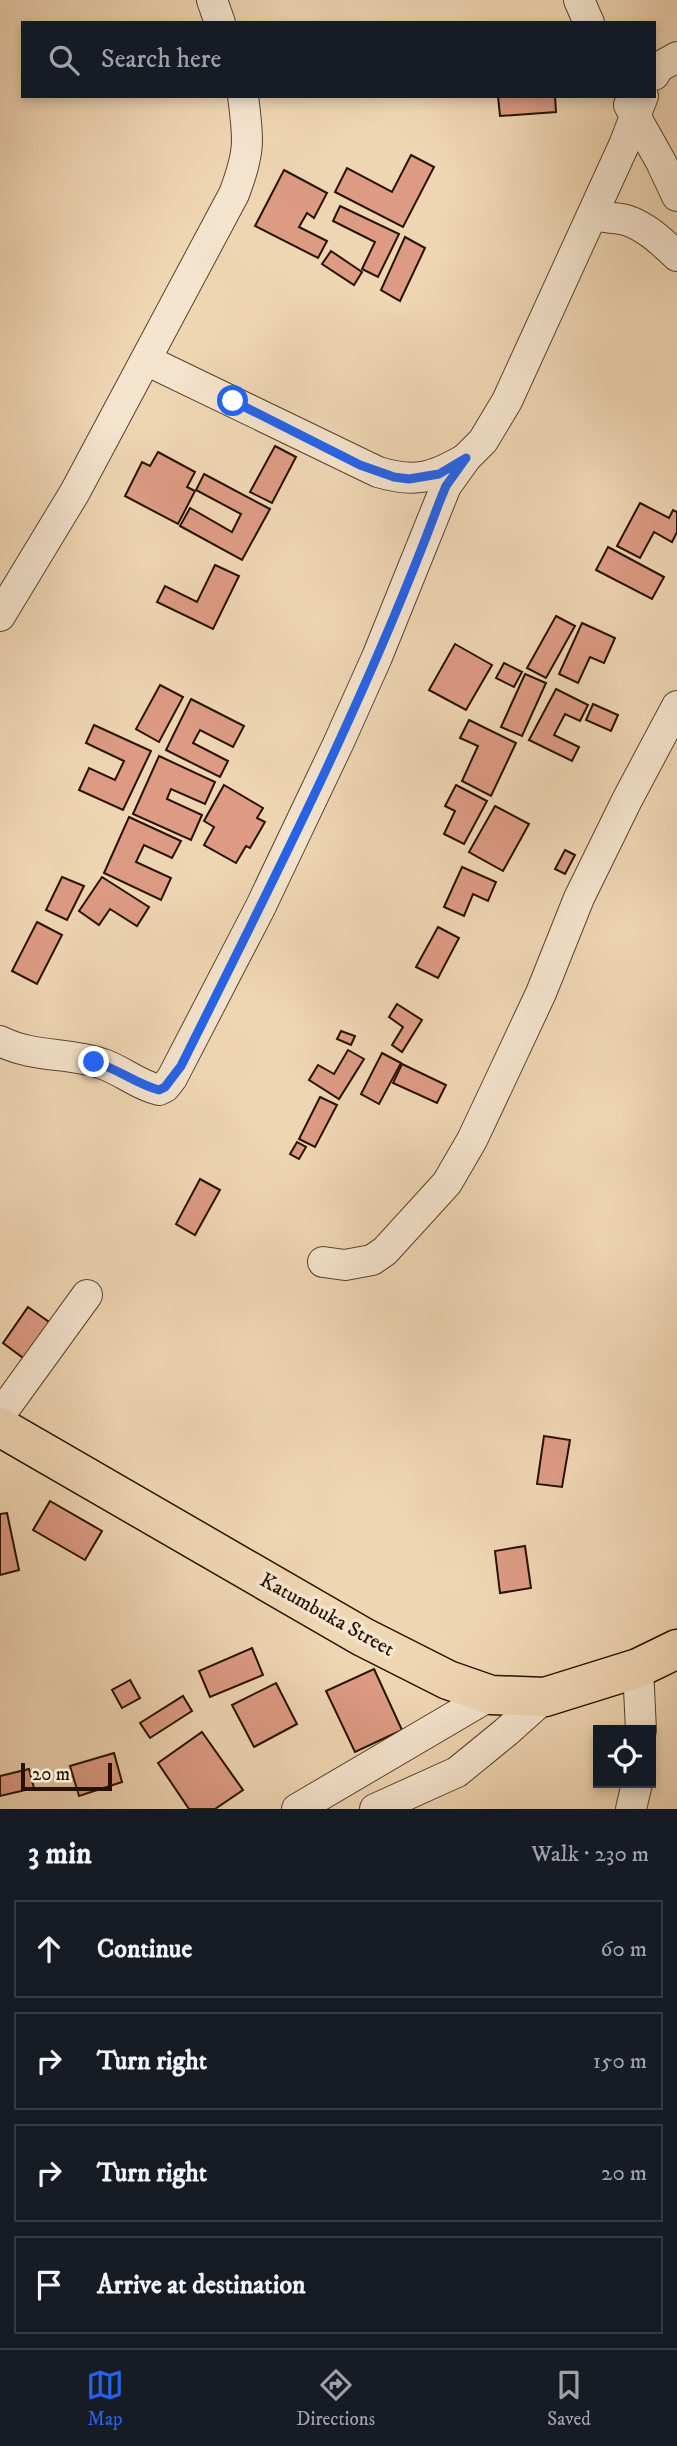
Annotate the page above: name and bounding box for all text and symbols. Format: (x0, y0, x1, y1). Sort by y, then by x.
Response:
search box (21, 21, 656, 98)
icon: search (45, 41, 83, 79)
text: Search here (101, 43, 221, 76)
route start (217, 385, 248, 416)
route end (78, 1046, 109, 1077)
street label: Katumbuka Street (255, 1567, 399, 1663)
map controls (593, 1725, 656, 1788)
button: locate (593, 1725, 656, 1788)
scale bar (21, 1760, 112, 1792)
text: 20 m (32, 1763, 70, 1786)
text: 3 min (28, 1836, 92, 1873)
text: Walk · 230 m (531, 1840, 649, 1869)
icon: ahead (30, 1930, 68, 1968)
text: Continue (97, 1933, 192, 1966)
text: 60 m (600, 1935, 647, 1964)
icon: right (30, 2042, 68, 2080)
text: Turn right (97, 2045, 207, 2078)
text: 150 m (593, 2047, 647, 2076)
icon: right (30, 2154, 68, 2192)
text: Turn right (97, 2157, 207, 2190)
text: 20 m (601, 2159, 647, 2188)
icon: arrive (30, 2266, 68, 2304)
text: Arrive at destination (97, 2269, 306, 2302)
tab: Map (86, 2366, 124, 2431)
tab: Directions (296, 2366, 375, 2431)
tab: Saved (547, 2366, 591, 2431)

